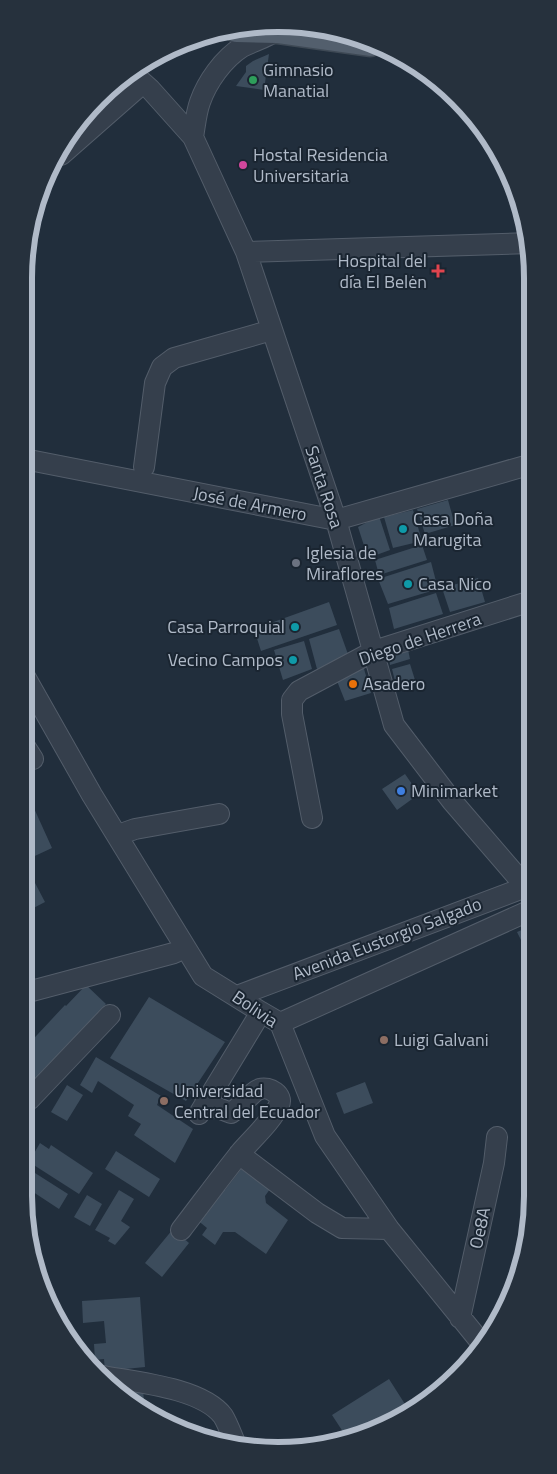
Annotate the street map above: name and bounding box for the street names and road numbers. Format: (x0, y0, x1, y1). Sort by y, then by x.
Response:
street label: Santa Rosa (298, 442, 351, 532)
street label: José de Armero (191, 479, 309, 528)
street label: Diego de Herrera (355, 605, 485, 672)
street label: Avenida Eustorgio Salgado (288, 890, 485, 987)
street label: Bolivia (227, 983, 284, 1034)
street label: Oe8A (462, 1204, 497, 1251)

